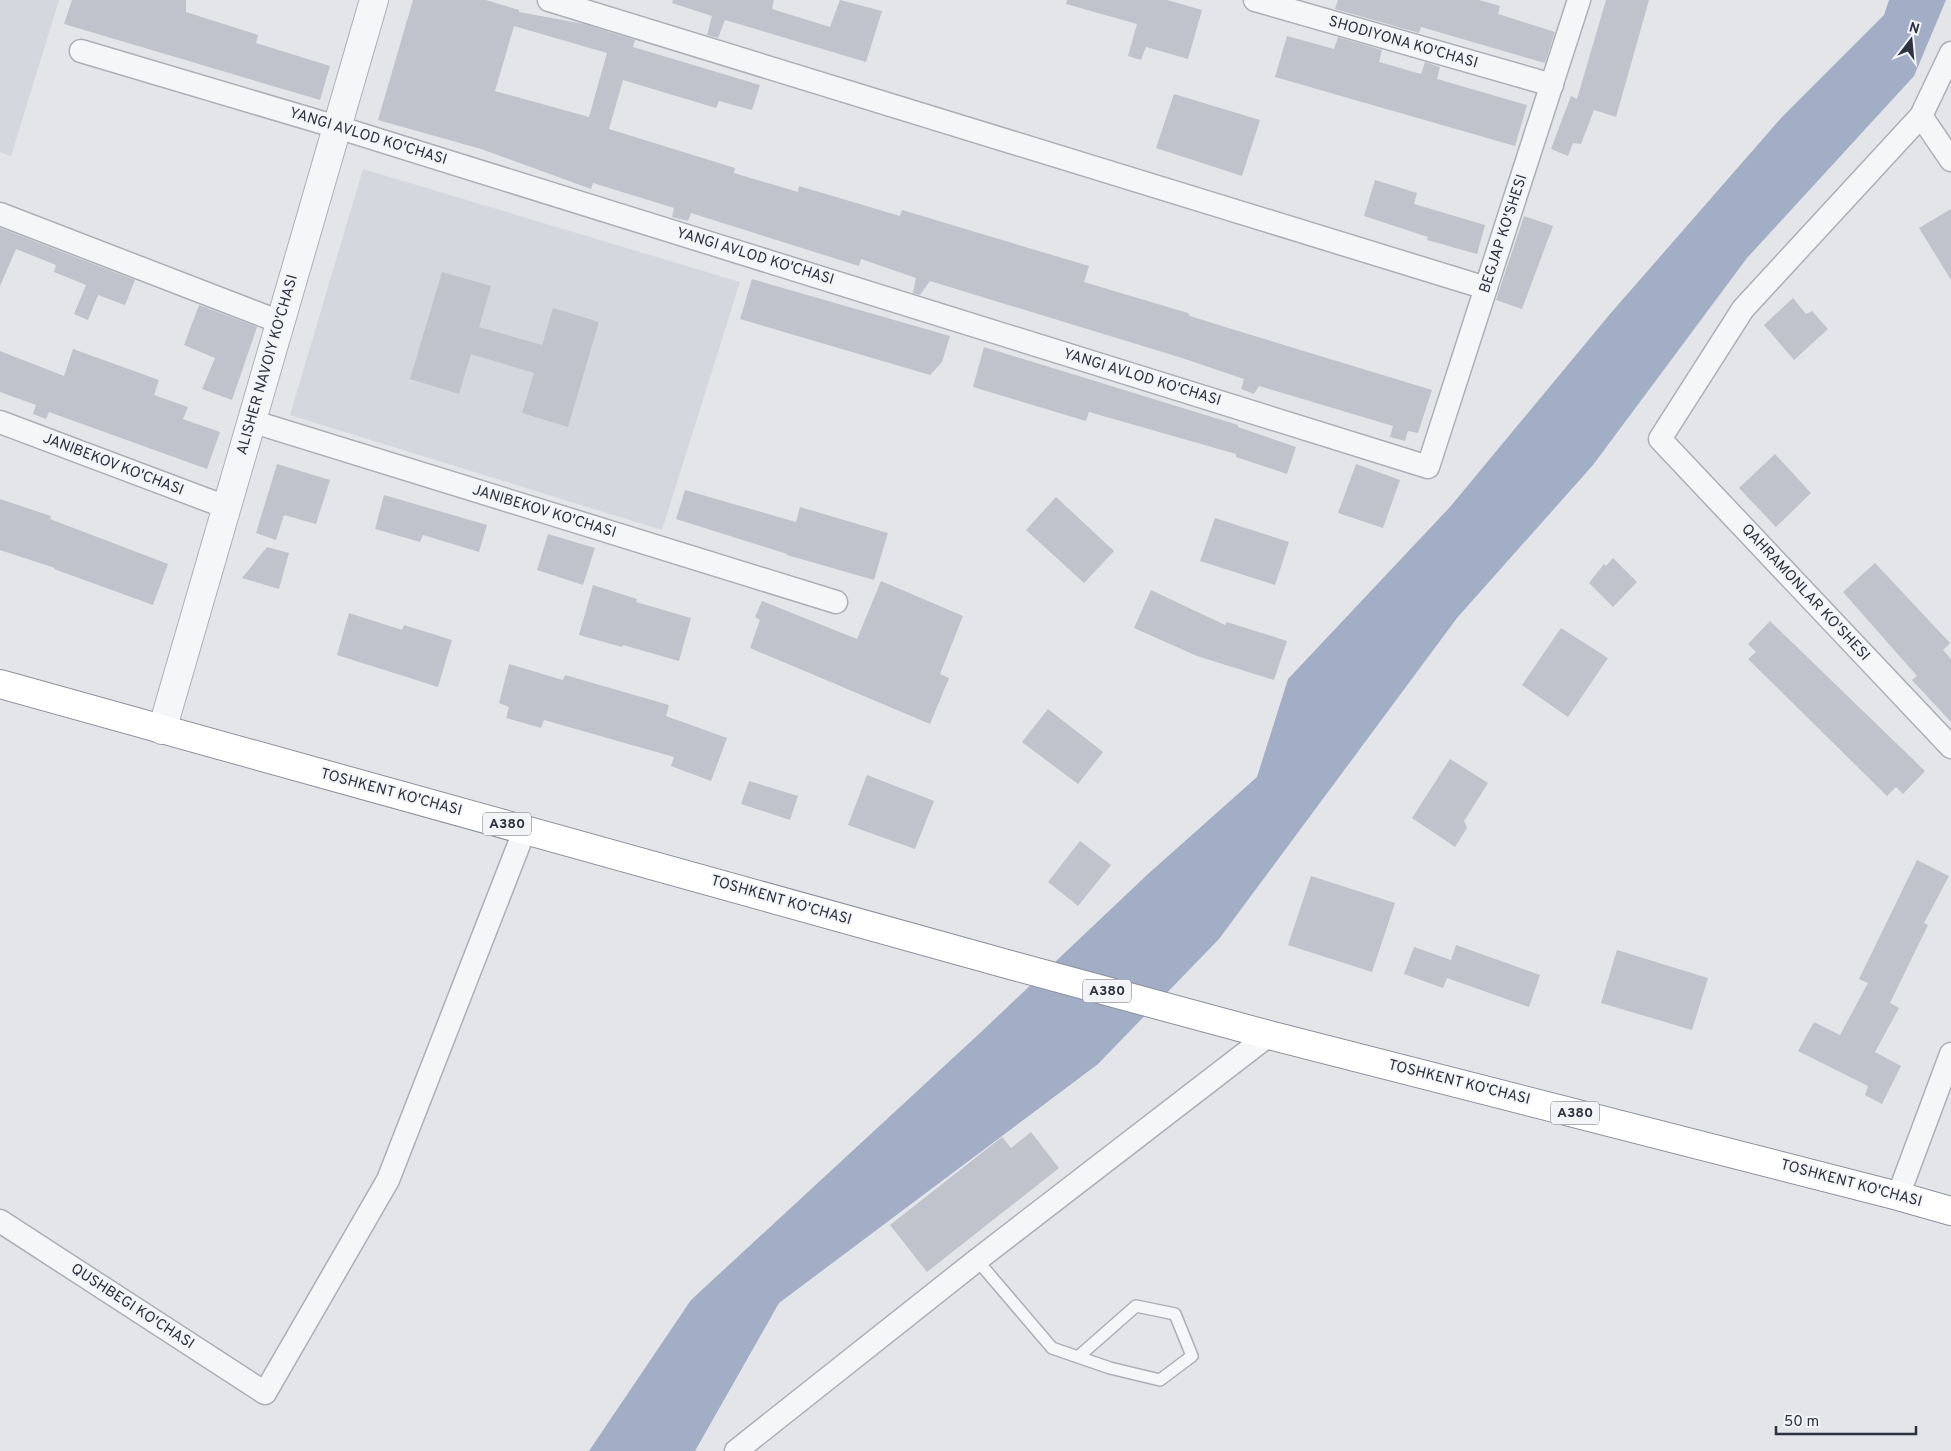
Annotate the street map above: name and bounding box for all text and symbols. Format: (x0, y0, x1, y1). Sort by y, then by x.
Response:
street label: SHODIYONA KO'CHASI (1326, 13, 1480, 73)
north arrow (1886, 15, 1936, 65)
text: N (1907, 19, 1921, 39)
street label: YANGI AVLOD KO'CHASI (287, 104, 449, 170)
street label: BEGJAP KO'SHESI (1476, 172, 1532, 296)
street label: YANGI AVLOD KO'CHASI (674, 224, 836, 290)
street label: ALISHER NAVOIY KO'CHASI (233, 273, 303, 457)
street label: YANGI AVLOD KO'CHASI (1061, 345, 1223, 411)
street label: JANIBEKOV KO'CHASI (40, 429, 186, 501)
street label: JANIBEKOV KO'CHASI (470, 481, 618, 543)
street label: QAHRAMONLAR KO'SHESI (1736, 521, 1874, 665)
street label: TOSHKENT KO'CHASI (318, 765, 464, 821)
road number: A380 (483, 812, 531, 836)
street label: TOSHKENT KO'CHASI (708, 872, 854, 930)
road number: A380 (1083, 979, 1131, 1002)
street label: TOSHKENT KO'CHASI (1386, 1056, 1532, 1110)
road number: A380 (1551, 1102, 1599, 1124)
street label: TOSHKENT KO'CHASI (1778, 1156, 1924, 1212)
street label: QUSHBEGI KO'CHASI (67, 1260, 197, 1354)
scale bar (1776, 1404, 1916, 1436)
text: 50 m (1784, 1413, 1819, 1432)

